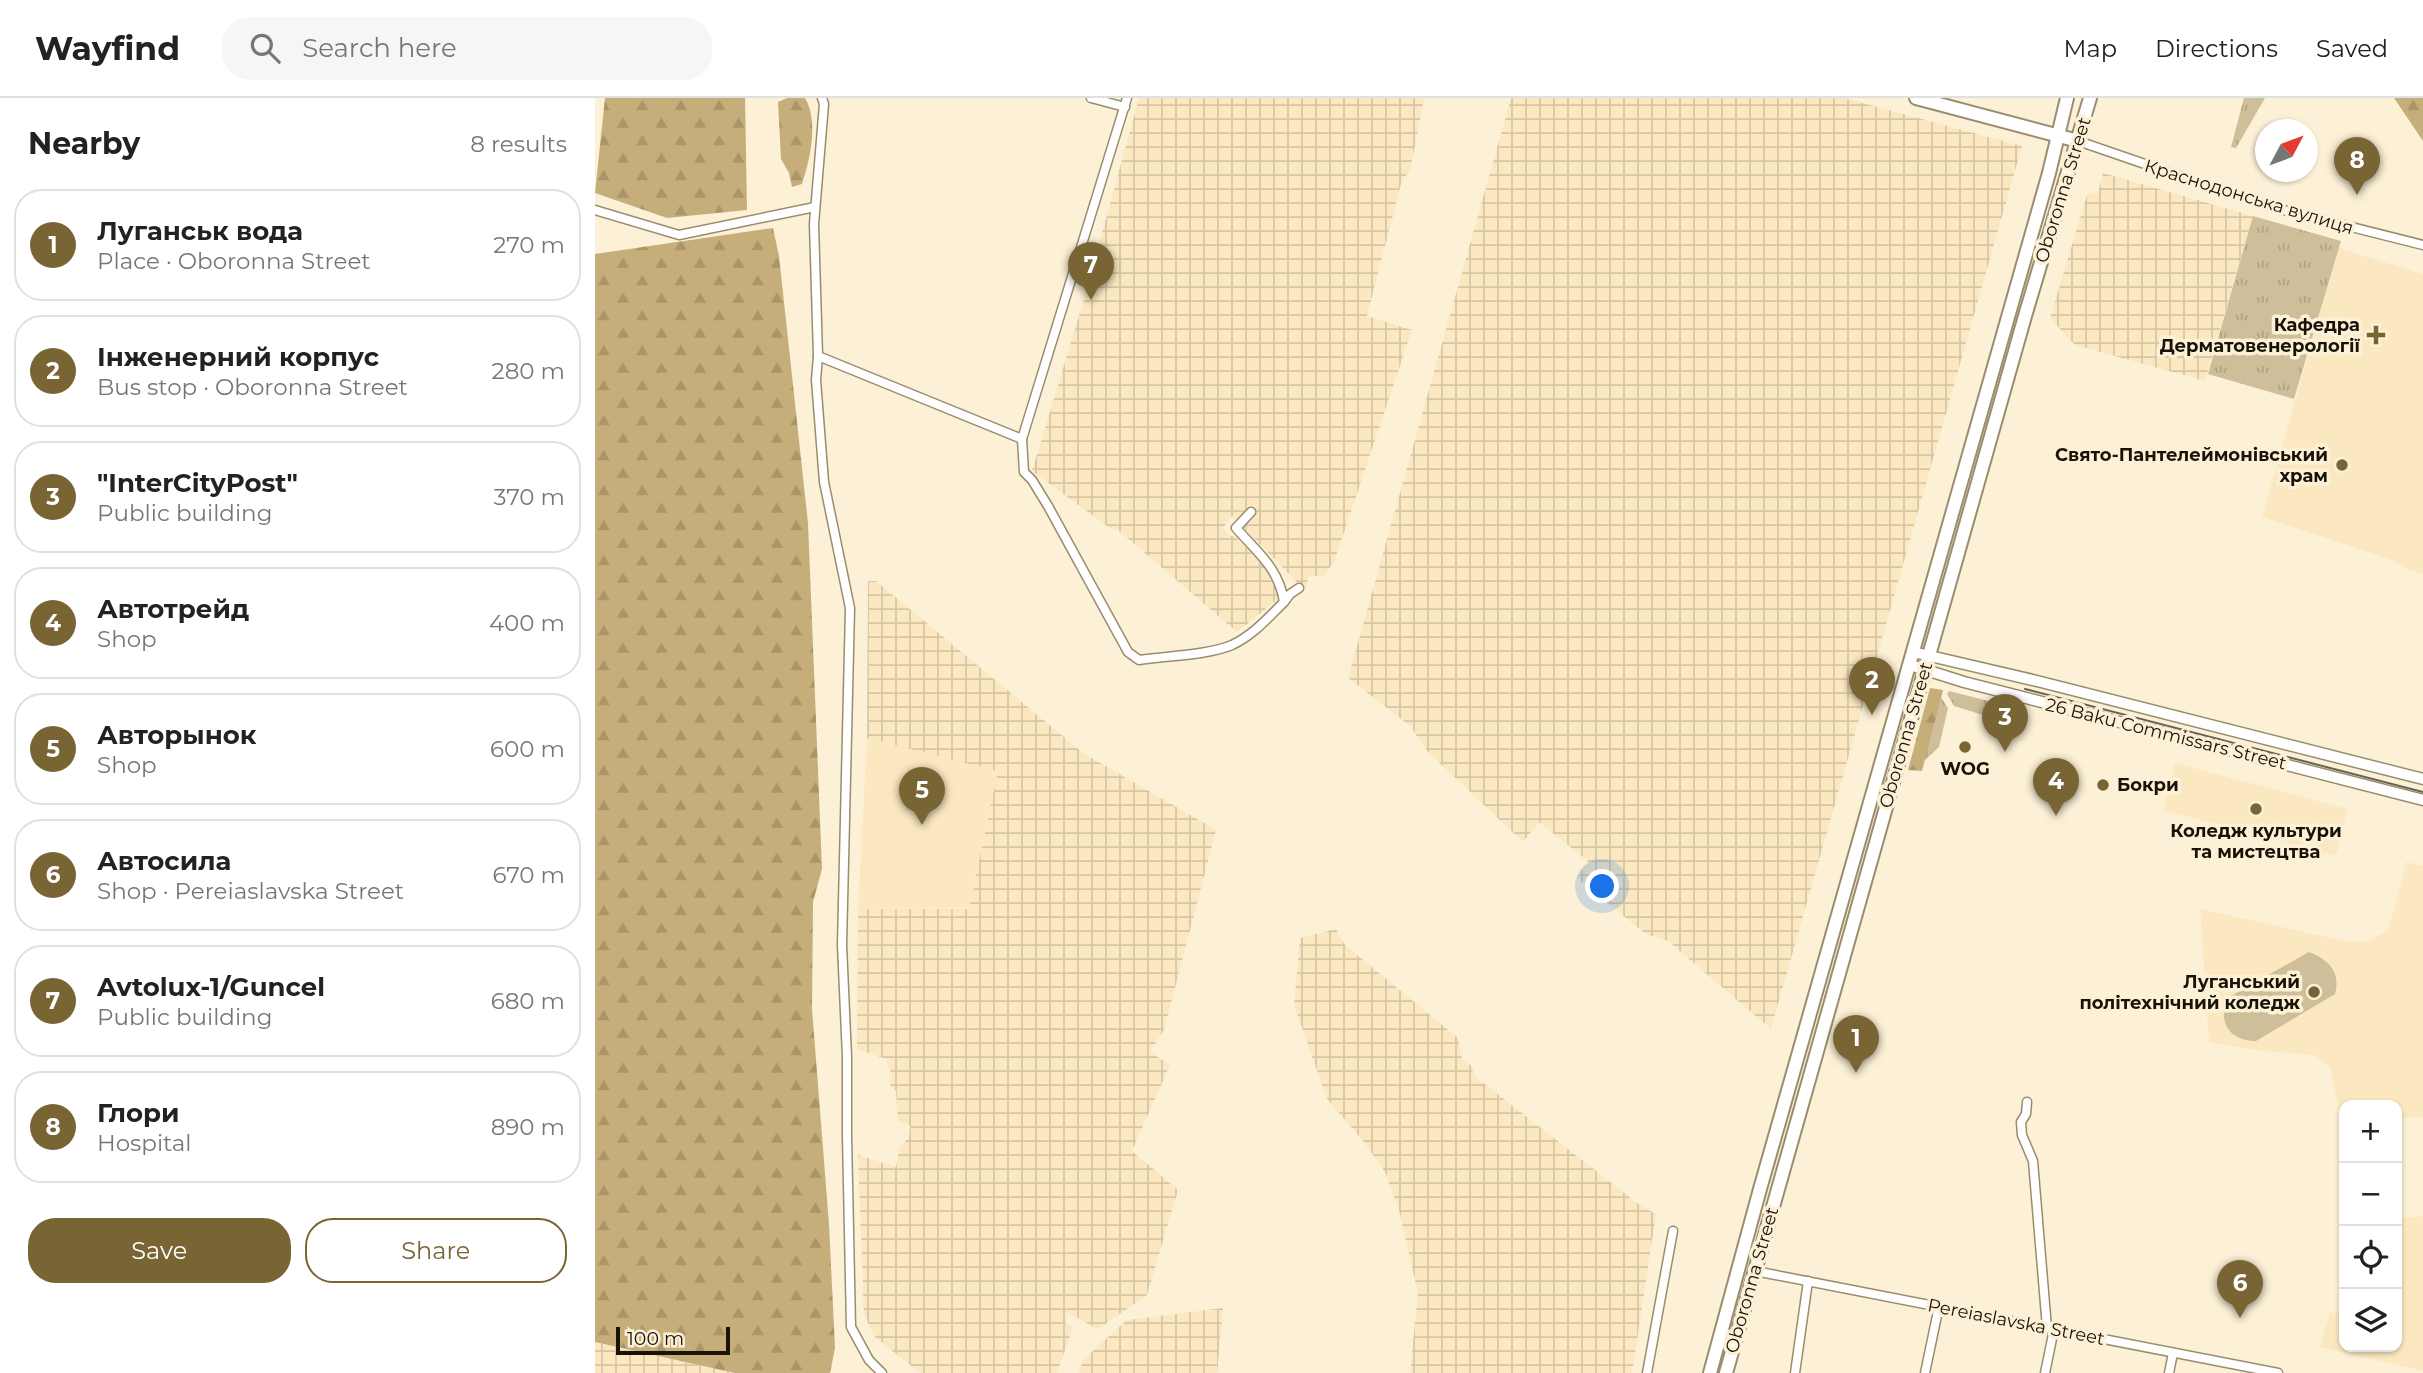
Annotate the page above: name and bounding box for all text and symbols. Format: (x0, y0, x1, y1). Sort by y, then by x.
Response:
search box (222, 17, 712, 80)
text: Wayfind (35, 28, 180, 68)
icon: search (246, 29, 284, 67)
text: Search here (302, 32, 457, 64)
text: Map (2064, 34, 2117, 63)
text: Directions (2155, 34, 2278, 63)
text: Saved (2316, 34, 2388, 63)
street label: Oboronna Street (2030, 115, 2096, 265)
north arrow (2255, 119, 2318, 182)
text: Nearby (28, 125, 140, 162)
text: 8 results (470, 130, 567, 158)
pin: 8 (2334, 137, 2380, 195)
street label: Краснодонська вулиця (2142, 155, 2356, 239)
text: Луганськ вода (97, 215, 303, 247)
text: 1 (48, 231, 58, 259)
text: 270 m (493, 231, 565, 259)
pin: 7 (1068, 242, 1114, 300)
text: Place · Oboronna Street (97, 247, 371, 275)
place label: Кафедра Дерматовенерології (2160, 314, 2361, 357)
marker: Кафедра Дерматовенерології (2366, 325, 2386, 345)
text: Інженерний корпус (97, 341, 379, 373)
text: 2 (46, 357, 60, 385)
text: 280 m (492, 357, 565, 385)
text: Bus stop · Oboronna Street (97, 373, 408, 401)
place label: Свято-Пантелеймонівський храм (2055, 444, 2328, 487)
marker: Свято-Пантелеймонівський храм (2334, 457, 2350, 473)
text: "InterCityPost" (97, 467, 298, 499)
text: 3 (46, 483, 60, 511)
text: 370 m (494, 483, 565, 511)
text: Public building (97, 499, 272, 527)
text: Автотрейд (97, 593, 249, 625)
text: 4 (45, 609, 61, 637)
text: 400 m (489, 609, 565, 637)
text: Shop (97, 625, 157, 653)
pin: 2 (1849, 657, 1895, 715)
street label: Oboronna Street (1875, 659, 1937, 811)
street label: 26 Baku Commissars Street (2043, 693, 2289, 775)
pin: 3 (1982, 694, 2028, 752)
text: Авторынок (97, 719, 256, 751)
text: 5 (46, 735, 60, 763)
text: 600 m (490, 735, 565, 763)
marker: WOG (1957, 739, 1973, 755)
text: Shop (97, 751, 157, 779)
place label: WOG (1940, 758, 1990, 780)
pin: 4 (2033, 758, 2079, 816)
pin: 5 (899, 767, 945, 825)
place label: Бокри (2117, 774, 2179, 796)
marker: Бокри (2095, 777, 2111, 793)
marker: Коледж культури та мистецтва (2248, 801, 2264, 817)
place label: Коледж культури та мистецтва (2170, 820, 2342, 863)
text: Автосила (97, 845, 231, 877)
text: 6 (46, 861, 60, 889)
text: 670 m (492, 861, 565, 889)
your location (1585, 869, 1619, 903)
text: Shop · Pereiaslavska Street (97, 877, 404, 905)
text: Avtolux-1/Guncel (97, 971, 325, 1003)
place label: Луганський політехнічний коледж (2079, 971, 2301, 1014)
marker: Луганський політехнічний коледж (2306, 984, 2322, 1000)
text: 7 (46, 987, 60, 1015)
text: 680 m (491, 987, 565, 1015)
text: Public building (97, 1003, 272, 1031)
pin: 1 (1833, 1015, 1879, 1073)
text: Глори (97, 1097, 180, 1129)
map controls (2339, 1100, 2402, 1352)
button: + (2339, 1100, 2402, 1163)
text: 8 (45, 1113, 61, 1141)
text: 890 m (491, 1113, 565, 1141)
text: Hospital (97, 1129, 192, 1157)
button: − (2339, 1163, 2402, 1226)
street label: Oboronna Street (1721, 1204, 1783, 1356)
button: Save (28, 1218, 291, 1283)
button: Share (305, 1218, 567, 1283)
button: locate (2339, 1226, 2402, 1289)
pin: 6 (2217, 1260, 2263, 1318)
button: layers (2339, 1289, 2402, 1352)
street label: Pereiaslavska Street (1926, 1294, 2106, 1350)
scale bar (616, 1324, 730, 1356)
text: 100 m (627, 1327, 684, 1350)

